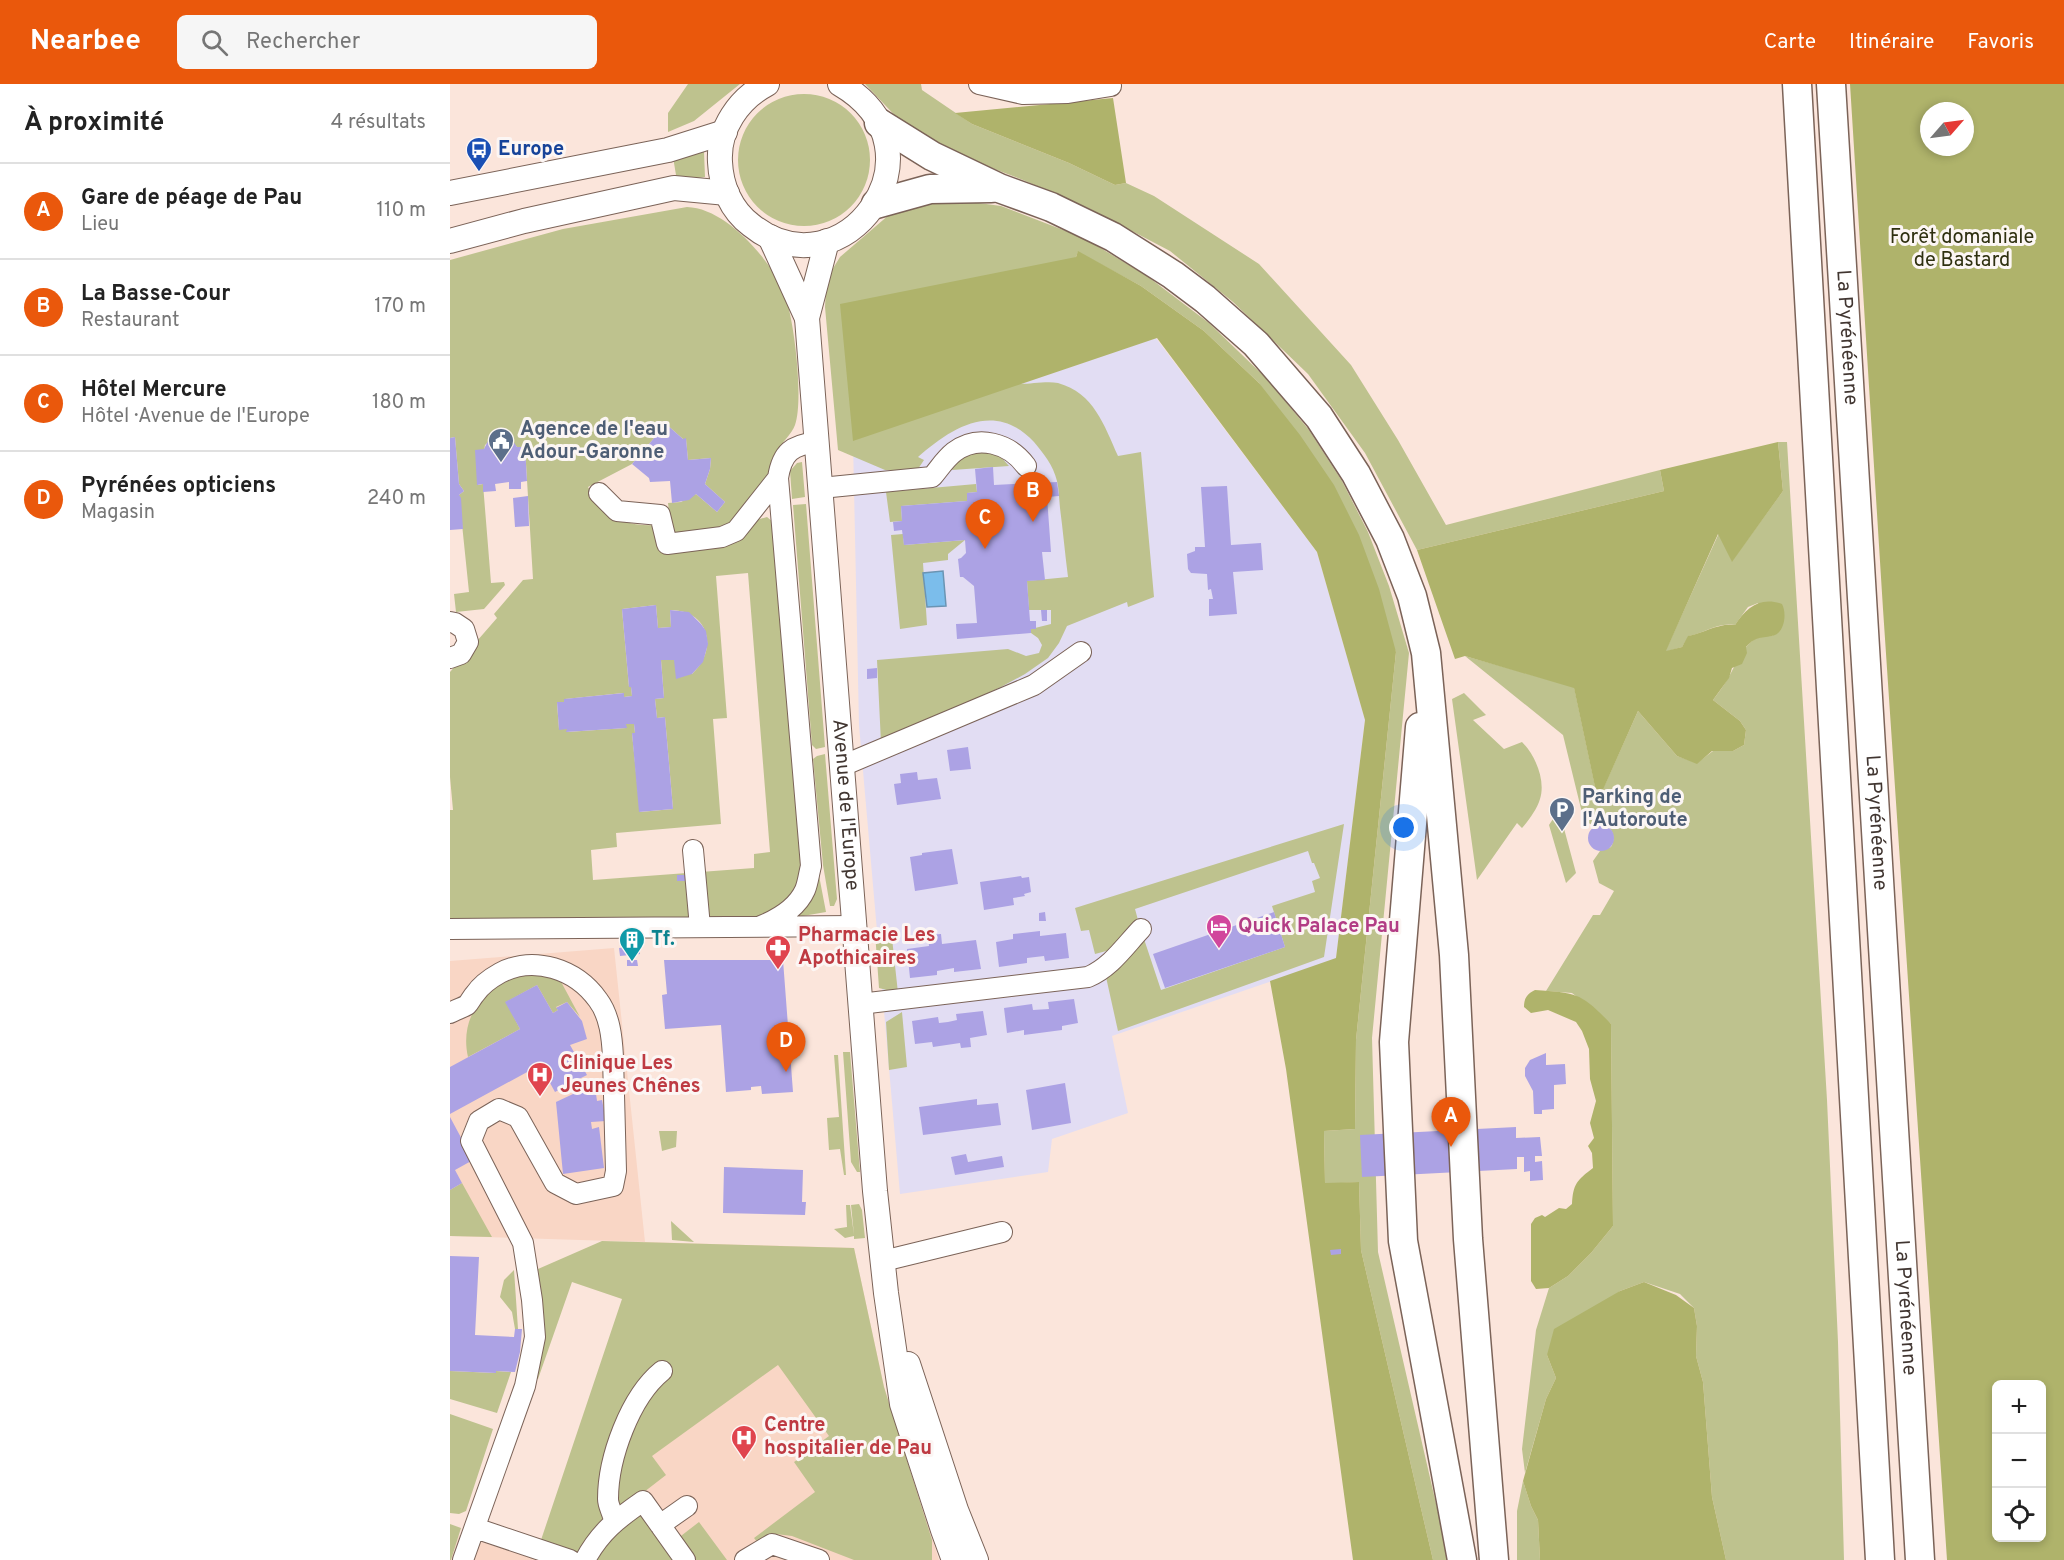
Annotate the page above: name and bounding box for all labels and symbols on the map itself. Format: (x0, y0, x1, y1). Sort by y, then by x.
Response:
north arrow (1920, 102, 1974, 156)
bus stop icon: Europe (464, 135, 494, 173)
place label: Europe (498, 137, 564, 163)
park label: Forêt domaniale de Bastard (1890, 225, 2034, 274)
street label: La Pyrénéenne (1829, 269, 1863, 406)
place label: Agence de l'eau Adour-Garonne (520, 417, 668, 466)
public building icon: Agence de l'eau Adour-Garonne (486, 426, 516, 464)
pin: B (1014, 472, 1052, 522)
pin: C (966, 500, 1004, 549)
street label: Avenue de l'Europe (825, 718, 865, 892)
street label: La Pyrénéenne (1858, 754, 1893, 891)
place label: Parking de l'Autoroute (1582, 785, 1688, 834)
parking icon: Parking de l'Autoroute (1547, 795, 1577, 833)
your location (1389, 813, 1418, 842)
hotel icon: Quick Palace Pau (1204, 912, 1234, 950)
place label: Quick Palace Pau (1238, 914, 1400, 940)
place label: Pharmacie Les Apothicaires (798, 923, 936, 972)
building icon: Tf. (617, 925, 647, 963)
place label: Tf. (651, 927, 675, 953)
pharmacy icon: Pharmacie Les Apothicaires (763, 933, 793, 971)
pin: D (766, 1022, 806, 1072)
place label: Clinique Les Jeunes Chênes (560, 1051, 701, 1100)
hospital icon: Clinique Les Jeunes Chênes (525, 1060, 555, 1098)
pin: A (1432, 1098, 1470, 1147)
street label: La Pyrénéenne (1888, 1239, 1922, 1376)
place label: Centre hospitalier de Pau (764, 1413, 932, 1462)
hospital icon: Centre hospitalier de Pau (729, 1423, 759, 1461)

